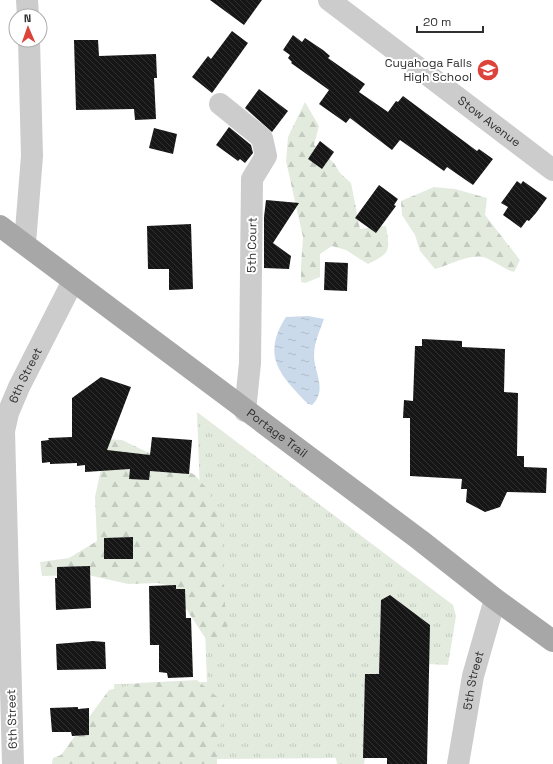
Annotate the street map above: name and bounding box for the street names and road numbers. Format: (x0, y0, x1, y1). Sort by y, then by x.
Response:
street label: Stow Avenue (454, 92, 524, 151)
street label: 5th Court (244, 217, 260, 273)
street label: 6th Street (5, 345, 46, 406)
street label: Portage Trail (243, 405, 311, 461)
street label: 5th Street (459, 649, 488, 711)
street label: 6th Street (3, 689, 21, 749)

